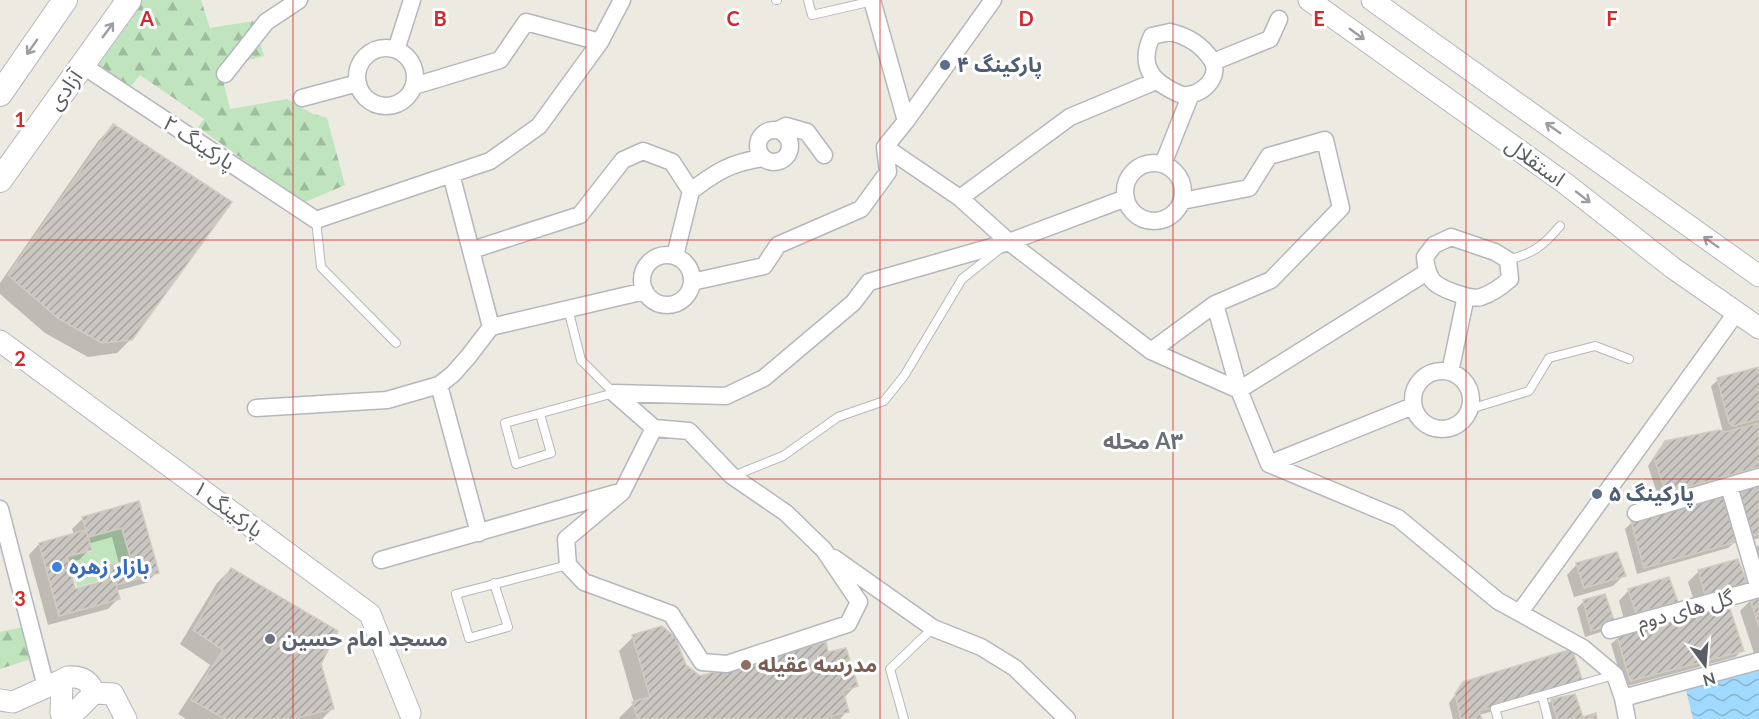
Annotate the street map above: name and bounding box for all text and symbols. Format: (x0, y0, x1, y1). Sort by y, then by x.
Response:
text: A (139, 6, 154, 30)
text: B (433, 6, 447, 30)
text: C (726, 6, 740, 30)
text: D (1018, 6, 1034, 30)
text: E (1313, 6, 1325, 30)
text: F (1606, 6, 1618, 30)
one-way arrow (102, 22, 114, 38)
one-way arrow (1348, 28, 1364, 40)
one-way arrow (26, 38, 38, 55)
place label: پارکینگ ۴ (957, 51, 1042, 79)
marker: پارکینگ ۴ (938, 58, 952, 72)
street label: آزادی (41, 64, 88, 114)
text: 1 (14, 107, 26, 131)
street label: پارکینگ ۲ (158, 109, 241, 176)
one-way arrow (1545, 122, 1561, 135)
street label: استقلال (1501, 131, 1570, 191)
one-way arrow (1575, 191, 1591, 204)
one-way arrow (1704, 235, 1720, 248)
text: 2 (14, 346, 26, 370)
district label: محله A۳ (1103, 427, 1184, 454)
street label: پارکینگ ۱ (188, 474, 269, 543)
place label: پارکینگ ۵ (1609, 480, 1694, 508)
marker: پارکینگ ۵ (1590, 487, 1604, 501)
place label: بازار زهره (69, 553, 150, 579)
marker: بازار زهره (50, 560, 64, 574)
street label: گل های دوم (1634, 584, 1737, 638)
text: 3 (14, 586, 26, 610)
place label: مسجد امام حسین (282, 625, 448, 655)
marker: مسجد امام حسین (263, 632, 277, 646)
north arrow (1675, 635, 1735, 695)
place label: مدرسه عقیله (758, 651, 877, 677)
marker: مدرسه عقیله (739, 658, 753, 672)
text: N (1701, 669, 1718, 691)

